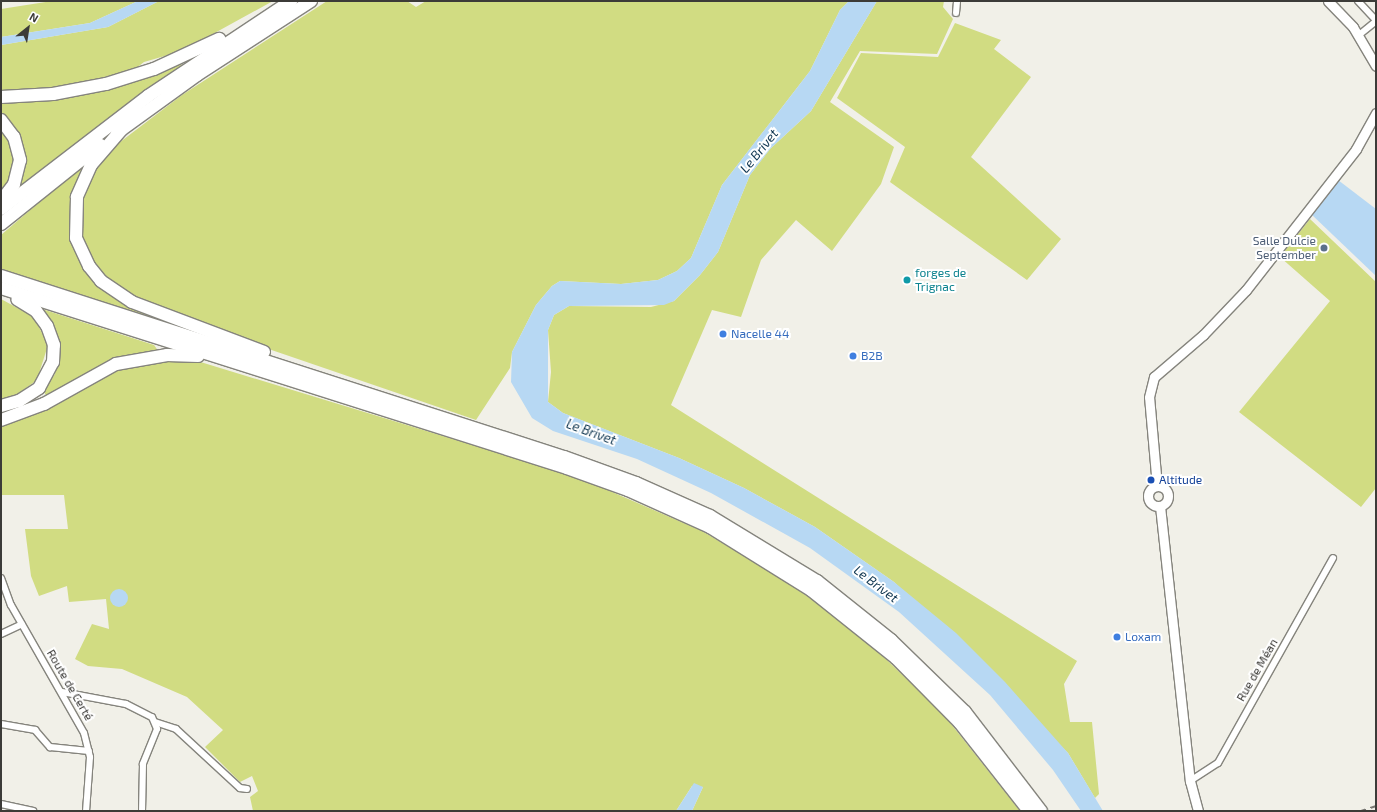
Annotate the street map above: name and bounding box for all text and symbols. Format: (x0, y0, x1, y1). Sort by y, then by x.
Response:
north arrow (8, 8, 48, 48)
text: N (28, 10, 41, 25)
water label: Le Brivet (737, 126, 781, 176)
place label: Salle Dulcie September (1253, 234, 1316, 262)
marker: Salle Dulcie September (1319, 243, 1329, 253)
place label: forges de Trignac (915, 266, 966, 294)
marker: forges de Trignac (902, 275, 912, 285)
place label: Nacelle 44 (731, 327, 789, 341)
marker: Nacelle 44 (718, 329, 728, 339)
place label: B2B (861, 349, 883, 363)
marker: B2B (848, 351, 858, 361)
water label: Le Brivet (564, 416, 618, 448)
place label: Altitude (1159, 473, 1202, 487)
marker: Altitude (1146, 475, 1156, 485)
water label: Le Brivet (851, 562, 901, 606)
place label: Loxam (1125, 630, 1161, 644)
marker: Loxam (1112, 632, 1122, 642)
street label: Rue de Méan (1233, 636, 1281, 704)
street label: Route de Certé (44, 647, 96, 723)

